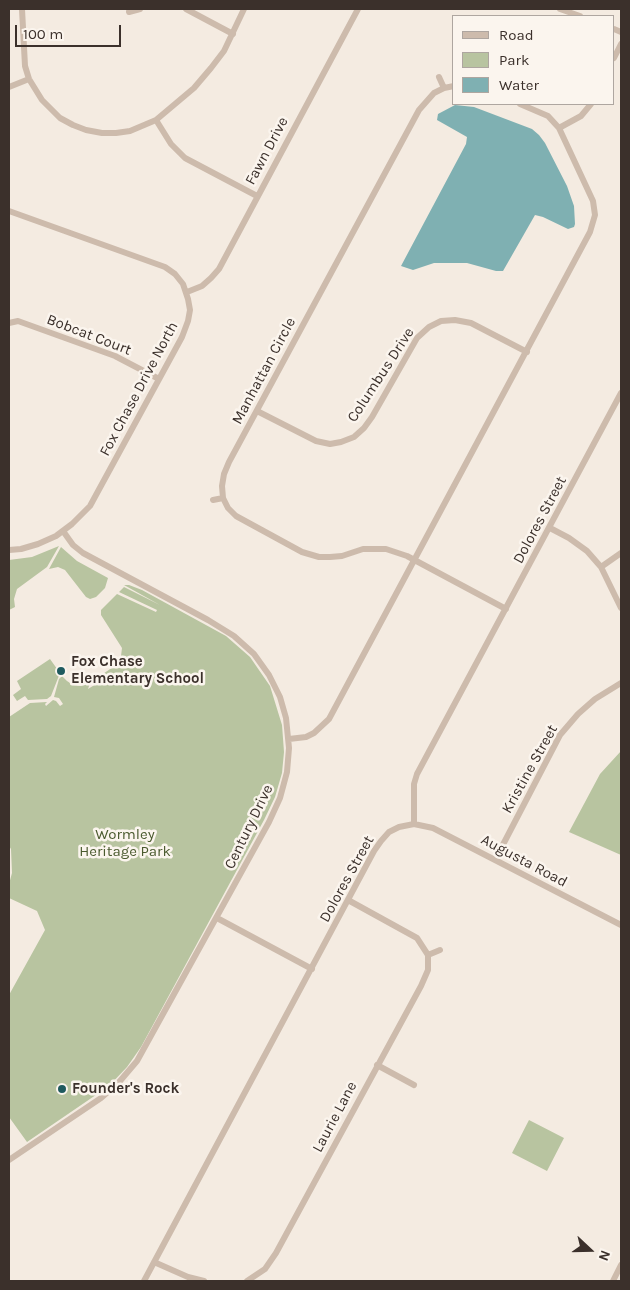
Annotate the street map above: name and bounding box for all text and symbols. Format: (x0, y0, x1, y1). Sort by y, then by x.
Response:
scale bar (18, 15, 124, 47)
legend (452, 15, 615, 105)
text: 100 m (23, 25, 63, 43)
text: Road (499, 26, 534, 44)
text: Park (499, 51, 529, 69)
text: Water (499, 76, 539, 94)
street label: Fawn Drive (242, 114, 292, 188)
street label: Bobcat Court (44, 311, 134, 359)
street label: Manhattan Circle (228, 315, 300, 427)
street label: Fox Chase Drive North (96, 319, 182, 459)
street label: Columbus Drive (344, 324, 418, 426)
street label: Dolores Street (509, 473, 571, 567)
place label: Fox Chase Elementary School (71, 653, 204, 688)
marker: Fox Chase Elementary School (55, 665, 67, 677)
street label: Kristine Street (498, 722, 562, 816)
street label: Century Drive (221, 782, 277, 872)
park label: Wormley Heritage Park (79, 826, 171, 861)
street label: Augusta Road (478, 831, 570, 891)
street label: Dolores Street (316, 833, 378, 925)
street label: Laurie Lane (309, 1079, 361, 1155)
place label: Founder's Rock (72, 1080, 179, 1098)
marker: Founder's Rock (56, 1083, 68, 1095)
north arrow (565, 1225, 615, 1275)
text: N (595, 1248, 614, 1263)

